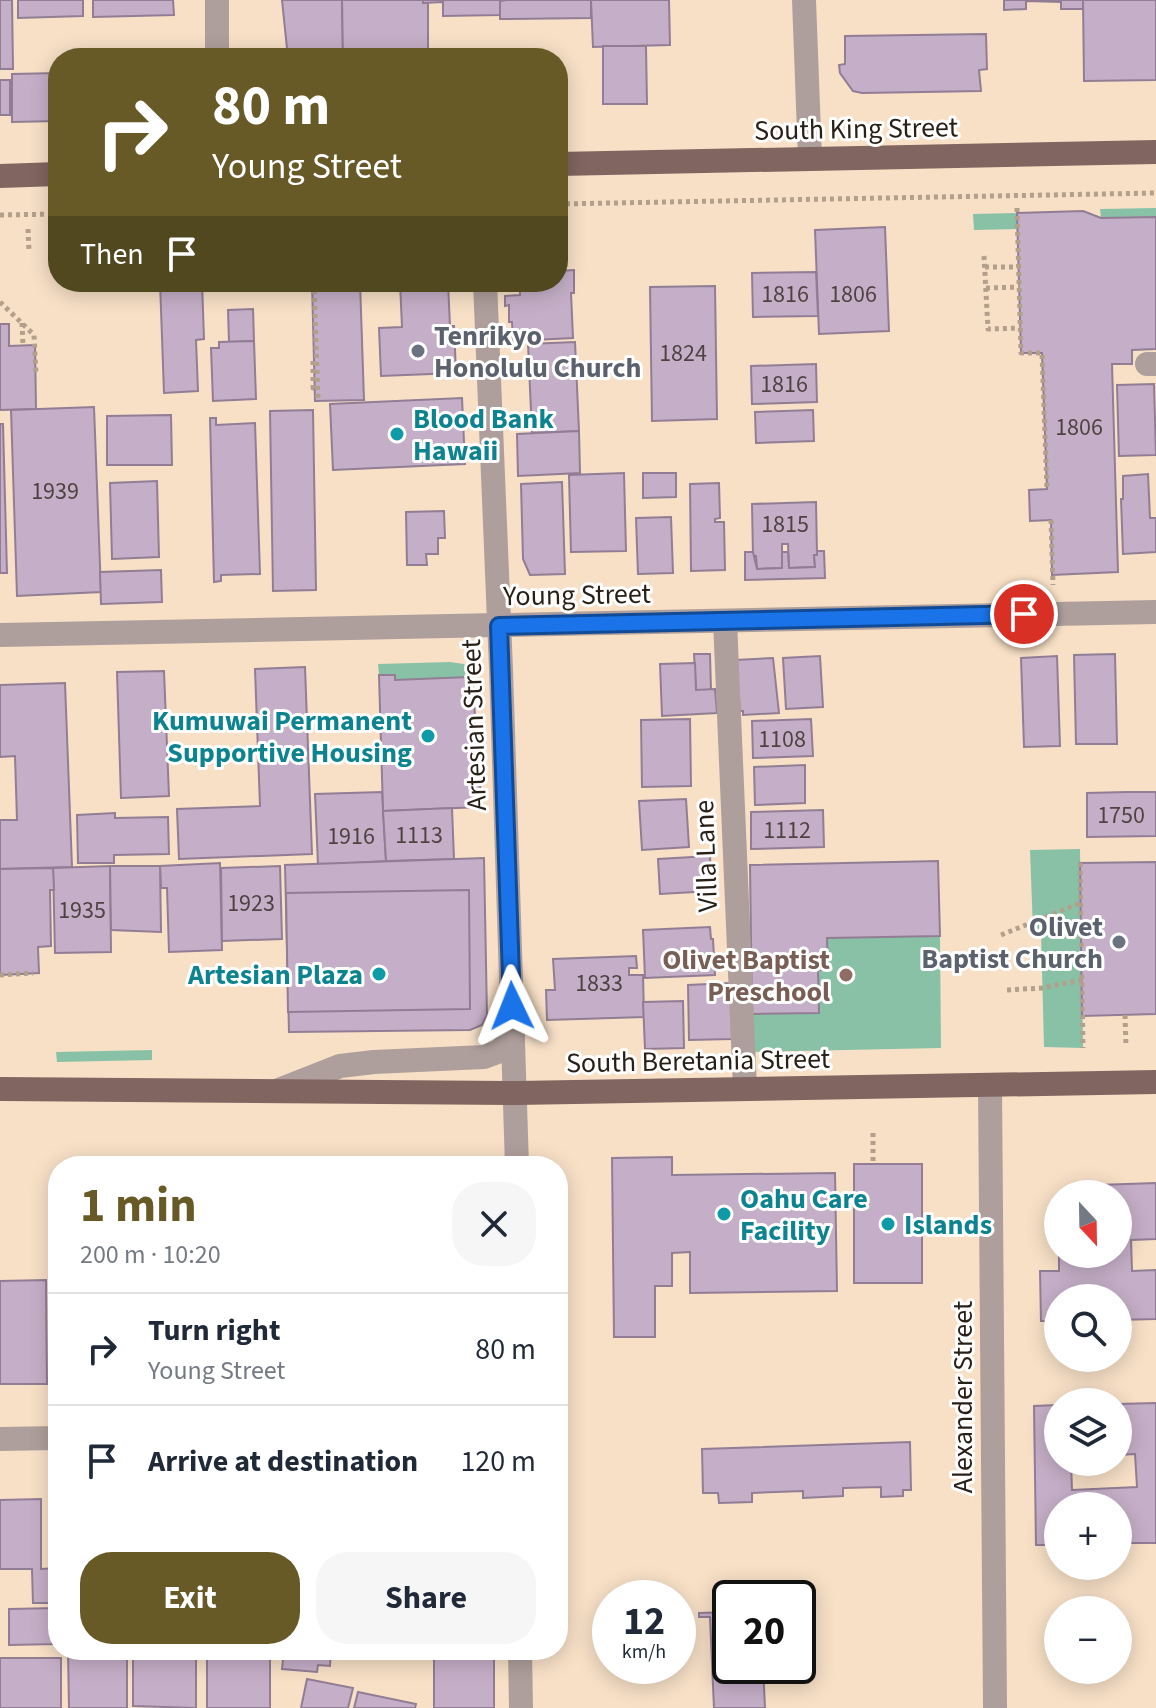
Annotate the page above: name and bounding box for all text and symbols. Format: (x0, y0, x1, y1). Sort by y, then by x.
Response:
text: 80 m (212, 67, 330, 146)
icon: right (80, 80, 184, 184)
street label: South King Street (754, 107, 959, 151)
text: Young Street (212, 141, 402, 192)
icon: arrive (160, 232, 204, 276)
text: Then (80, 233, 144, 276)
house number: 1816 (761, 277, 809, 312)
house number: 1806 (829, 277, 877, 312)
place label: Tenrikyo Honolulu Church (434, 316, 642, 388)
house number: 1824 (659, 336, 707, 371)
marker: Tenrikyo Honolulu Church (409, 342, 427, 360)
house number: 1816 (760, 367, 808, 402)
place label: Blood Bank Hawaii (413, 399, 554, 471)
house number: 1806 (1055, 410, 1103, 445)
marker: Blood Bank Hawaii (388, 425, 406, 443)
house number: 1939 (31, 474, 79, 509)
house number: 1815 (761, 507, 809, 542)
street label: Young Street (502, 574, 652, 616)
pin (990, 580, 1058, 648)
icon: arrive (1002, 592, 1046, 636)
street label: Artesian Street (451, 638, 497, 811)
place label: Kumuwai Permanent Supportive Housing (152, 701, 412, 773)
house number: 1108 (758, 722, 806, 757)
marker: Kumuwai Permanent Supportive Housing (419, 727, 437, 745)
house number: 1750 (1097, 798, 1145, 833)
street label: Villa Lane (684, 799, 728, 913)
house number: 1112 (763, 813, 811, 848)
house number: 1113 (395, 818, 443, 853)
house number: 1916 (327, 819, 375, 854)
house number: 1923 (227, 886, 275, 921)
house number: 1935 (58, 893, 106, 928)
place label: Olivet Baptist Church (921, 907, 1103, 979)
marker: Olivet Baptist Church (1110, 933, 1128, 951)
place label: Olivet Baptist Preschool (662, 940, 830, 1012)
place label: Artesian Plaza (187, 955, 363, 995)
position arrow (470, 964, 554, 1048)
marker: Artesian Plaza (370, 965, 388, 983)
house number: 1833 (575, 966, 623, 1001)
marker: Olivet Baptist Preschool (837, 966, 855, 984)
street label: South Beretania Street (566, 1039, 831, 1083)
text: 1 min (80, 1172, 197, 1240)
place label: Oahu Care Facility (740, 1179, 868, 1251)
north arrow (1044, 1180, 1132, 1268)
map controls (1044, 1180, 1132, 1684)
button: close (452, 1182, 536, 1266)
marker: Oahu Care Facility (715, 1205, 733, 1223)
place label: Islands (904, 1205, 992, 1245)
marker: Islands (879, 1215, 897, 1233)
text: 200 m · 10:20 (80, 1236, 221, 1273)
button: search (1044, 1284, 1132, 1372)
street label: Alexander Street (943, 1300, 983, 1493)
text: Turn right (148, 1309, 280, 1352)
icon: right (80, 1327, 124, 1371)
text: 80 m (475, 1328, 536, 1371)
text: Young Street (148, 1352, 285, 1389)
button: layers (1044, 1388, 1132, 1476)
icon: arrive (80, 1439, 124, 1483)
text: Arrive at destination (148, 1440, 418, 1483)
text: 120 m (460, 1440, 536, 1483)
button: + (1044, 1492, 1132, 1580)
button: Exit (80, 1552, 300, 1644)
button: Share (316, 1552, 536, 1644)
speed limit sign: 20 (712, 1580, 816, 1684)
text: 12 (623, 1593, 665, 1650)
button: − (1044, 1596, 1132, 1684)
text: km/h (622, 1638, 666, 1666)

